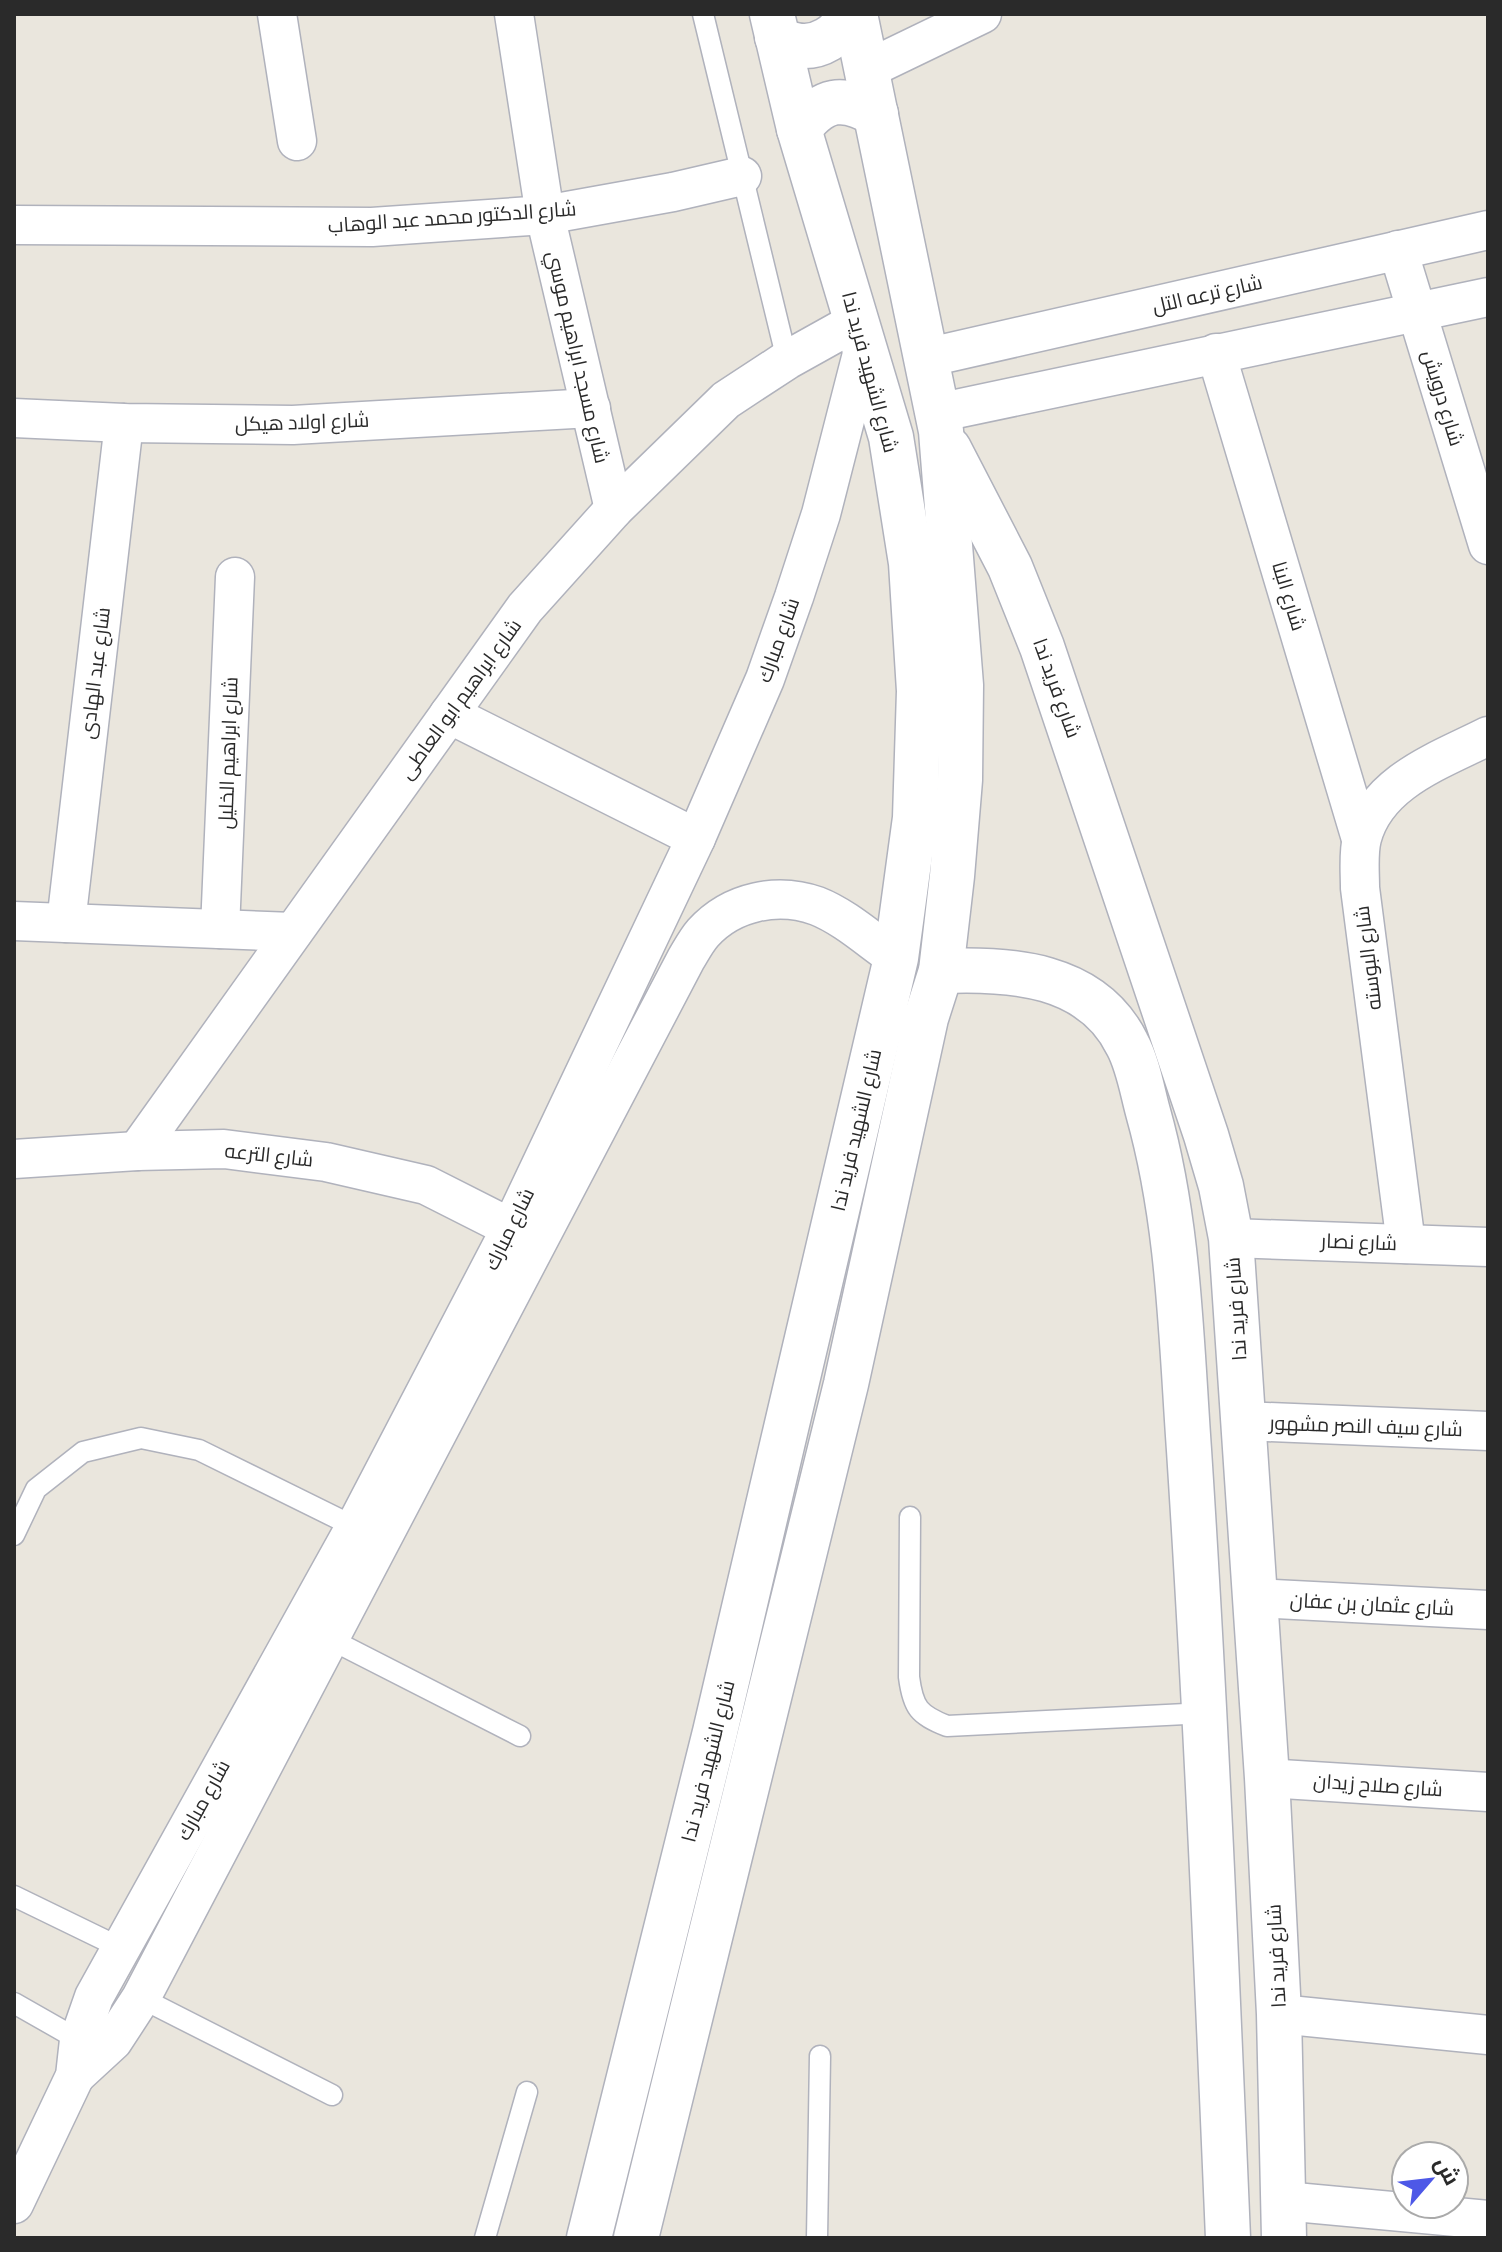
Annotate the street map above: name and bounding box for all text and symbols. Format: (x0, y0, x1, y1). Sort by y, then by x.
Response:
street label: شارع الدكتور محمد عبد الوهاب (327, 195, 577, 241)
street label: شارع مسجد ابراهيم موسي (539, 248, 615, 466)
street label: شارع ترعه التل (1149, 269, 1265, 321)
street label: شارع الشهيد فريد ندا (834, 289, 904, 456)
street label: شارع درويش (1414, 347, 1470, 450)
street label: شارع اولاد هيكل (234, 407, 370, 439)
street label: شارع البنا (1264, 558, 1312, 634)
street label: شارع مبارك (751, 594, 807, 687)
street label: شارع عبد الهادى (74, 606, 118, 741)
street label: شارع ابراهيم ابو العاطى (393, 614, 529, 786)
street label: شارع فريد ندا (1025, 635, 1087, 742)
street label: شارع ابراهيم الخليل (212, 676, 246, 830)
street label: شارع البوسته (1349, 904, 1389, 1012)
street label: شارع الشهيد فريد ندا (825, 1046, 889, 1214)
street label: شارع الترعه (223, 1137, 315, 1175)
street label: شارع مبارك (478, 1184, 542, 1275)
street label: شارع نصار (1319, 1228, 1398, 1258)
street label: شارع فريد ندا (1219, 1256, 1255, 1362)
street label: شارع سيف النصر مشهور (1268, 1410, 1463, 1444)
street label: شارع عثمان بن عفان (1289, 1587, 1455, 1623)
street label: شارع الشهيد فريد ندا (675, 1677, 743, 1845)
street label: شارع مبارك (170, 1755, 238, 1846)
street label: شارع صلاح زيدان (1312, 1768, 1444, 1804)
street label: شارع فريد ندا (1260, 1903, 1294, 2009)
north arrow (1390, 2140, 1470, 2220)
text: ش (1426, 2151, 1468, 2191)

